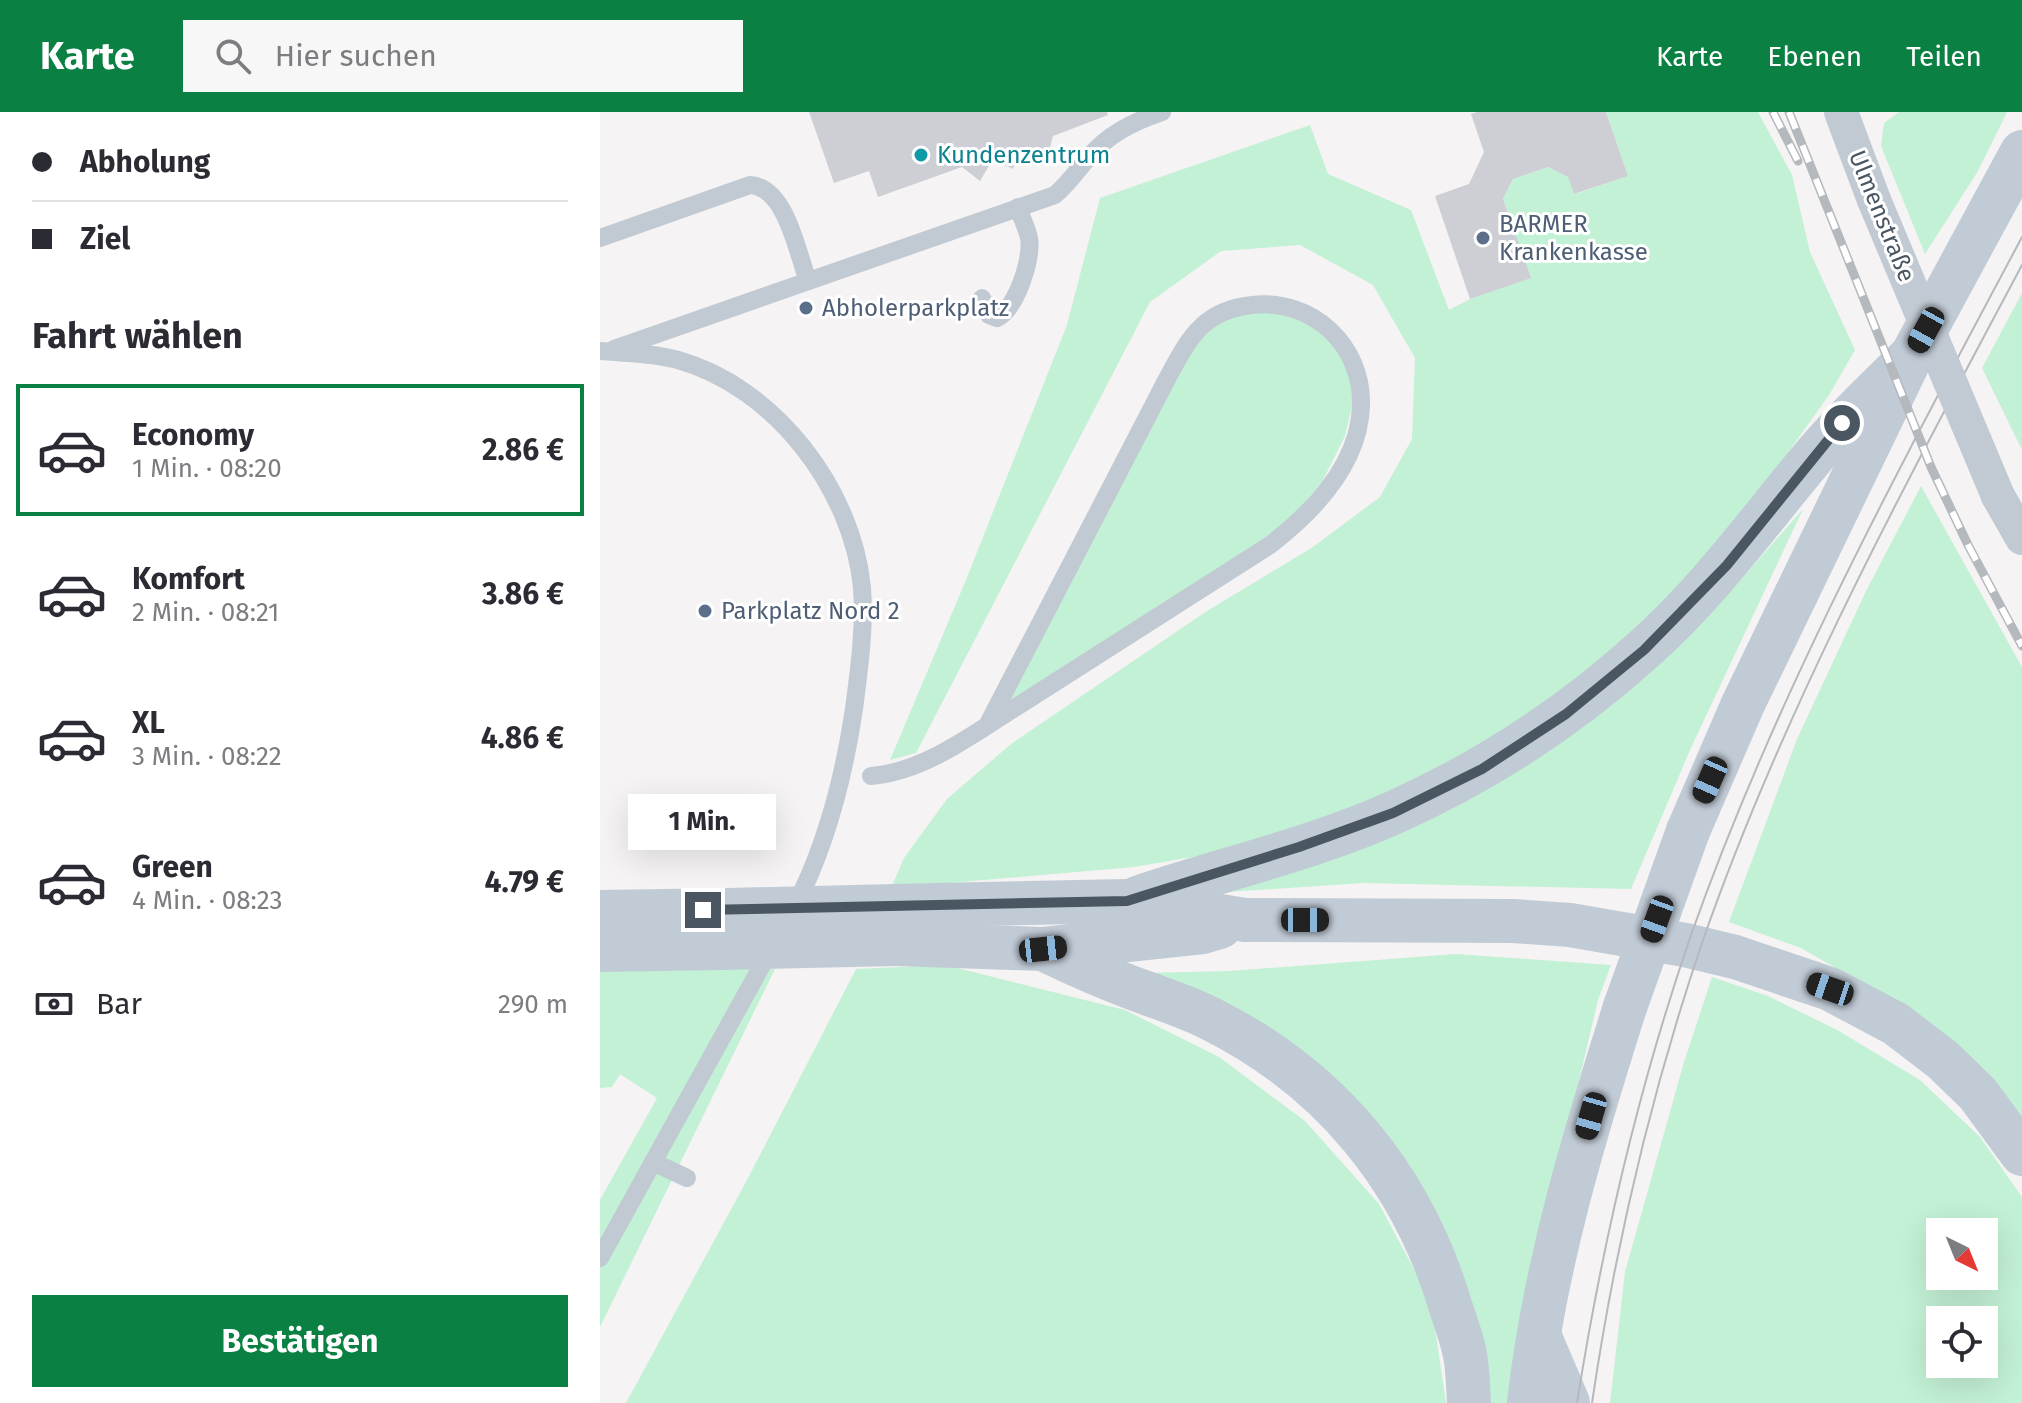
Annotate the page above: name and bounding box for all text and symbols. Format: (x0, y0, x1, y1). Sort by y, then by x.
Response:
search box (183, 20, 743, 92)
text: Karte (40, 33, 135, 79)
icon: search (211, 34, 255, 78)
text: Hier suchen (275, 38, 437, 74)
text: Karte (1656, 40, 1723, 73)
text: Ebenen (1767, 40, 1862, 73)
text: Teilen (1906, 40, 1982, 73)
place label: Kundenzentrum (937, 141, 1110, 169)
text: Abholung (80, 144, 210, 180)
marker: Kundenzentrum (912, 146, 930, 164)
street label: Ulmenstraße (1843, 146, 1921, 286)
place label: BARMER Krankenkasse (1499, 210, 1648, 266)
text: Ziel (80, 221, 130, 257)
marker: BARMER Krankenkasse (1474, 229, 1492, 247)
place label: Abholerparkplatz (822, 294, 1009, 322)
marker: Abholerparkplatz (797, 299, 815, 317)
car (1904, 303, 1948, 357)
text: Fahrt wählen (32, 314, 243, 358)
route start (1824, 405, 1860, 441)
icon: car (36, 414, 108, 486)
text: Economy (132, 417, 254, 453)
text: 2.86 € (482, 432, 564, 468)
text: 1 Min. · 08:20 (132, 453, 282, 484)
icon: car (36, 558, 108, 630)
text: Komfort (132, 561, 245, 597)
text: 3.86 € (482, 576, 564, 612)
text: 2 Min. · 08:21 (132, 597, 279, 628)
place label: Parkplatz Nord 2 (721, 597, 900, 625)
marker: Parkplatz Nord 2 (696, 602, 714, 620)
icon: car (36, 702, 108, 774)
text: XL (132, 705, 165, 741)
text: 4.86 € (481, 720, 564, 756)
text: 3 Min. · 08:22 (132, 741, 282, 772)
car (1689, 753, 1731, 807)
callout: 1 Min. (629, 794, 777, 850)
text: 1 Min. (668, 806, 736, 837)
icon: car (36, 846, 108, 918)
text: Green (132, 849, 213, 885)
text: 4.79 € (485, 864, 564, 900)
text: 4 Min. · 08:23 (132, 885, 283, 916)
route end (685, 892, 721, 928)
car (1638, 892, 1676, 946)
car (1281, 908, 1329, 932)
car (1018, 935, 1068, 963)
car (1803, 970, 1857, 1008)
icon: cash (32, 982, 76, 1026)
text: Bar (96, 986, 142, 1022)
text: 290 m (498, 989, 568, 1020)
car (1573, 1090, 1609, 1142)
north arrow (1926, 1218, 1998, 1290)
map controls (1926, 1218, 1998, 1378)
button: Bestätigen (32, 1295, 568, 1387)
button: locate (1926, 1306, 1998, 1378)

